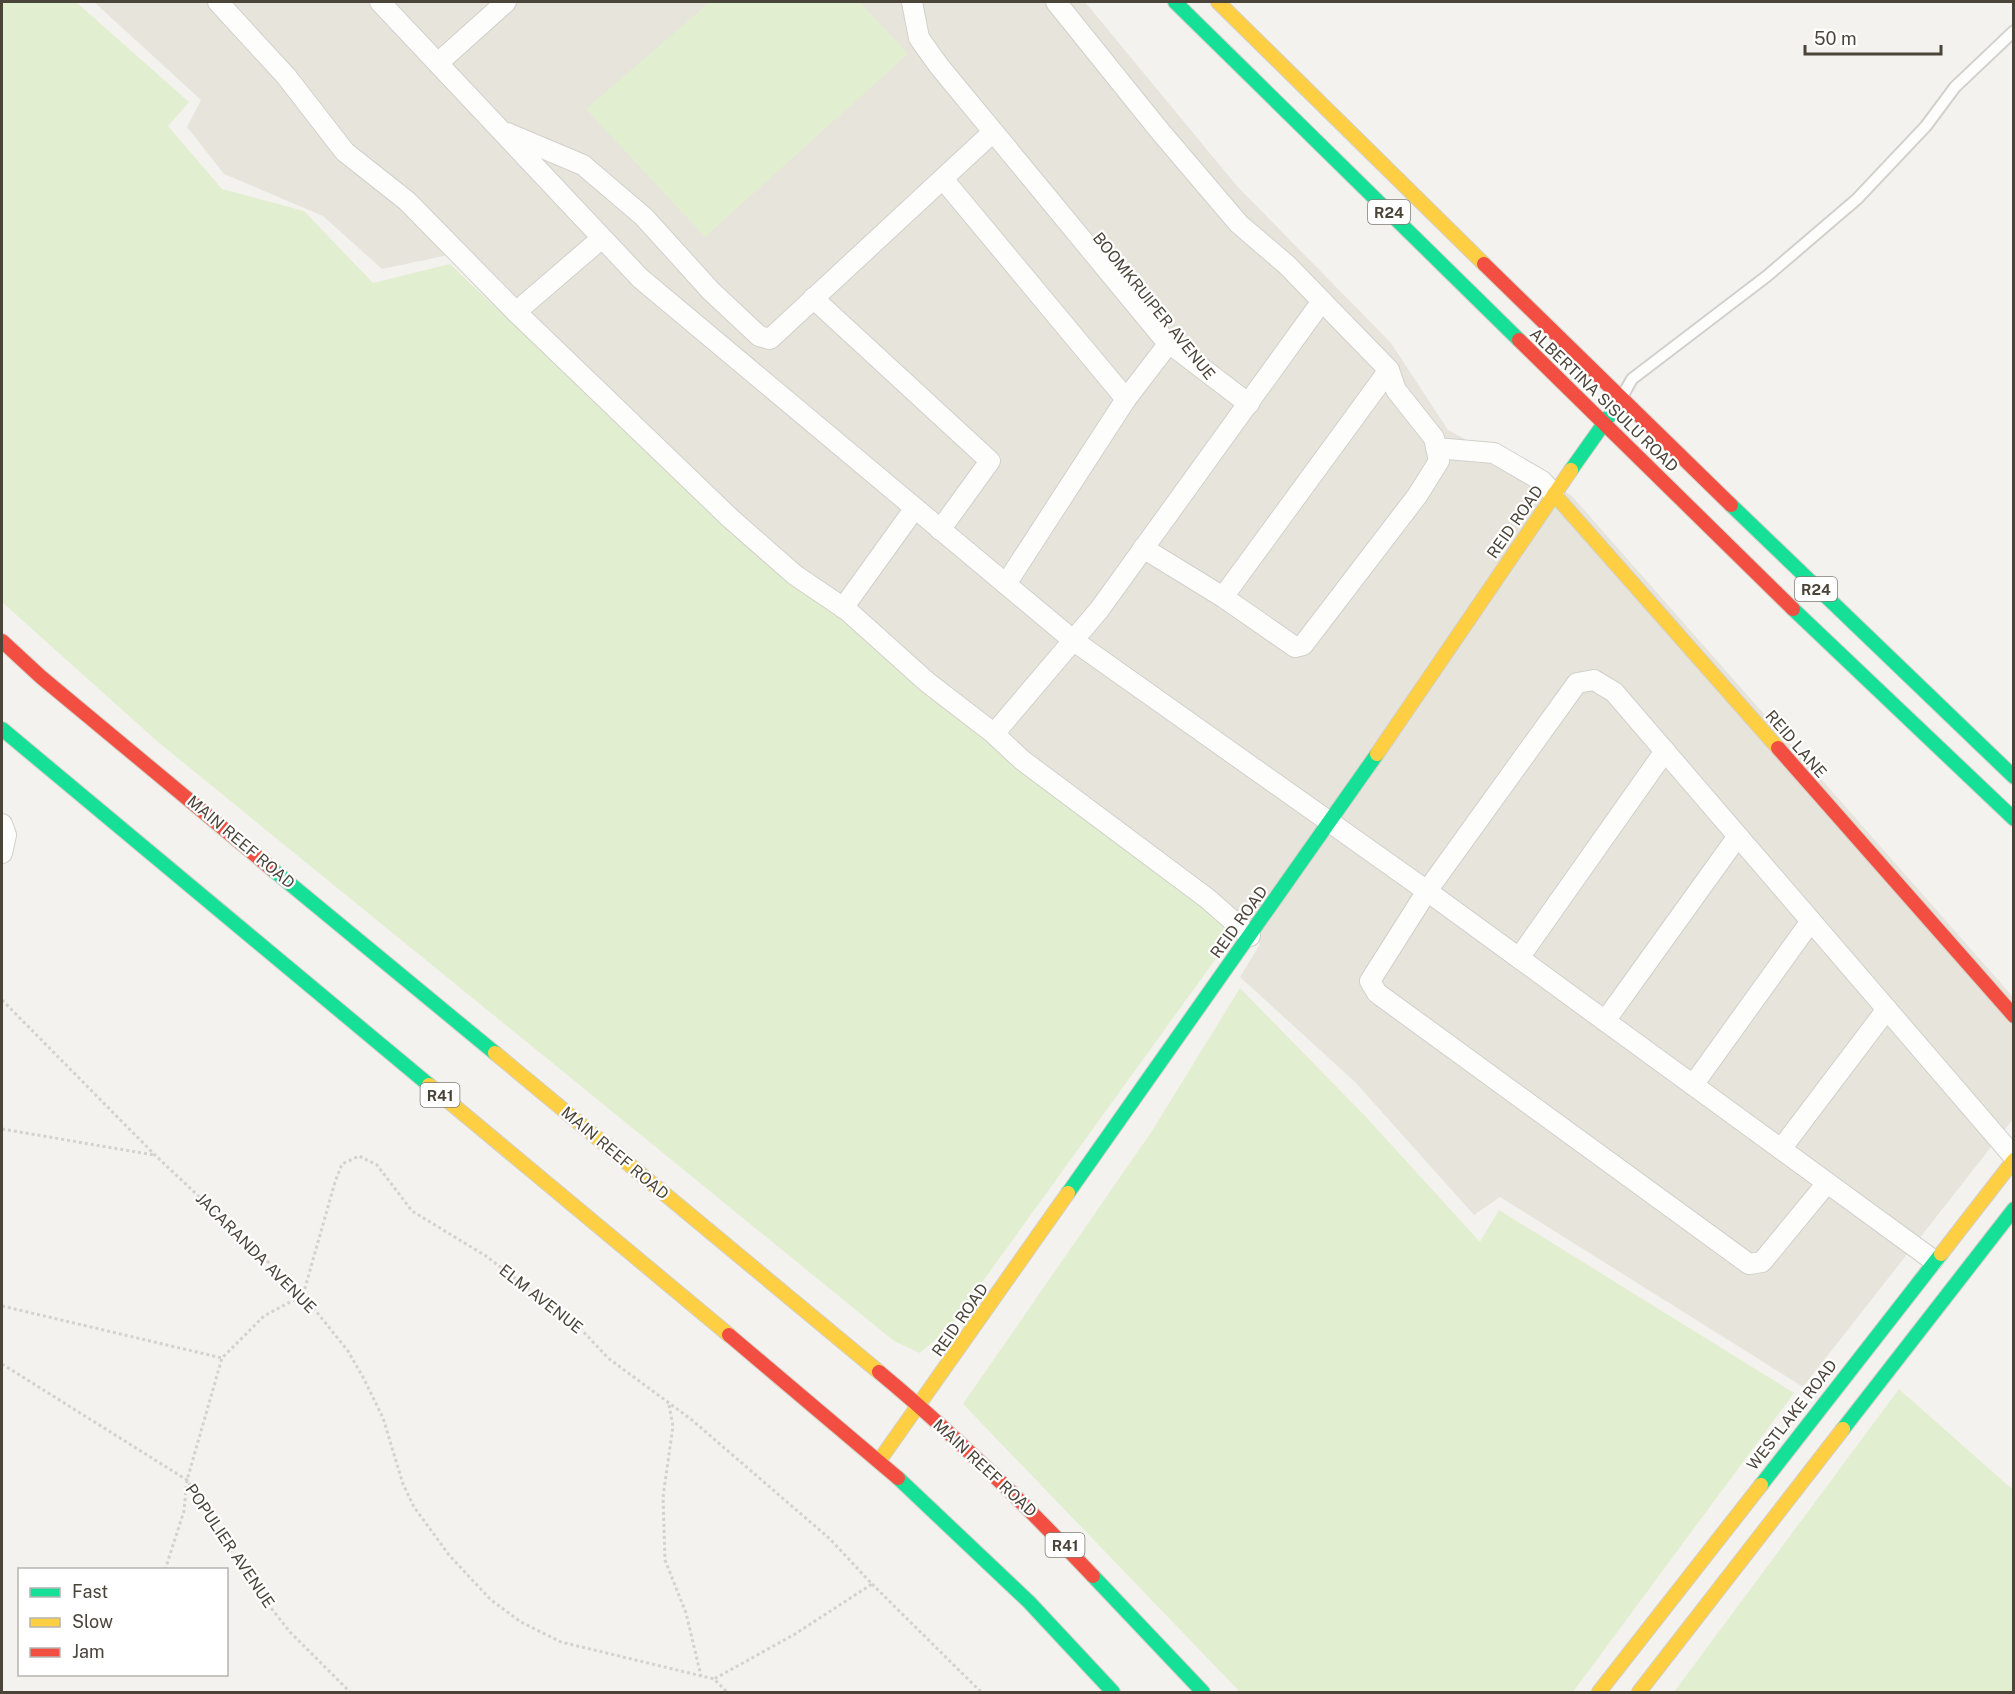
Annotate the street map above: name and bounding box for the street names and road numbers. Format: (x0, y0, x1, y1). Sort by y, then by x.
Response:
road number: R24 (1368, 200, 1410, 224)
street label: BOOMKRUIPER AVENUE (1089, 229, 1219, 383)
street label: ALBERTINA SISULU ROAD (1526, 324, 1682, 476)
street label: REID ROAD (1483, 482, 1547, 562)
road number: R24 (1795, 577, 1837, 601)
street label: REID LANE (1762, 706, 1830, 782)
street label: MAIN REEF ROAD (183, 791, 299, 893)
street label: REID ROAD (1206, 882, 1272, 962)
road number: R41 (420, 1083, 460, 1107)
street label: MAIN REEF ROAD (557, 1102, 673, 1204)
street label: JACARANDA AVENUE (192, 1189, 320, 1317)
street label: ELM AVENUE (495, 1260, 587, 1338)
street label: REID ROAD (928, 1280, 992, 1360)
street label: WESTLAKE ROAD (1743, 1356, 1841, 1474)
street label: MAIN REEF ROAD (929, 1415, 1041, 1521)
street label: POPULIER AVENUE (181, 1480, 279, 1612)
road number: R41 (1046, 1533, 1084, 1557)

